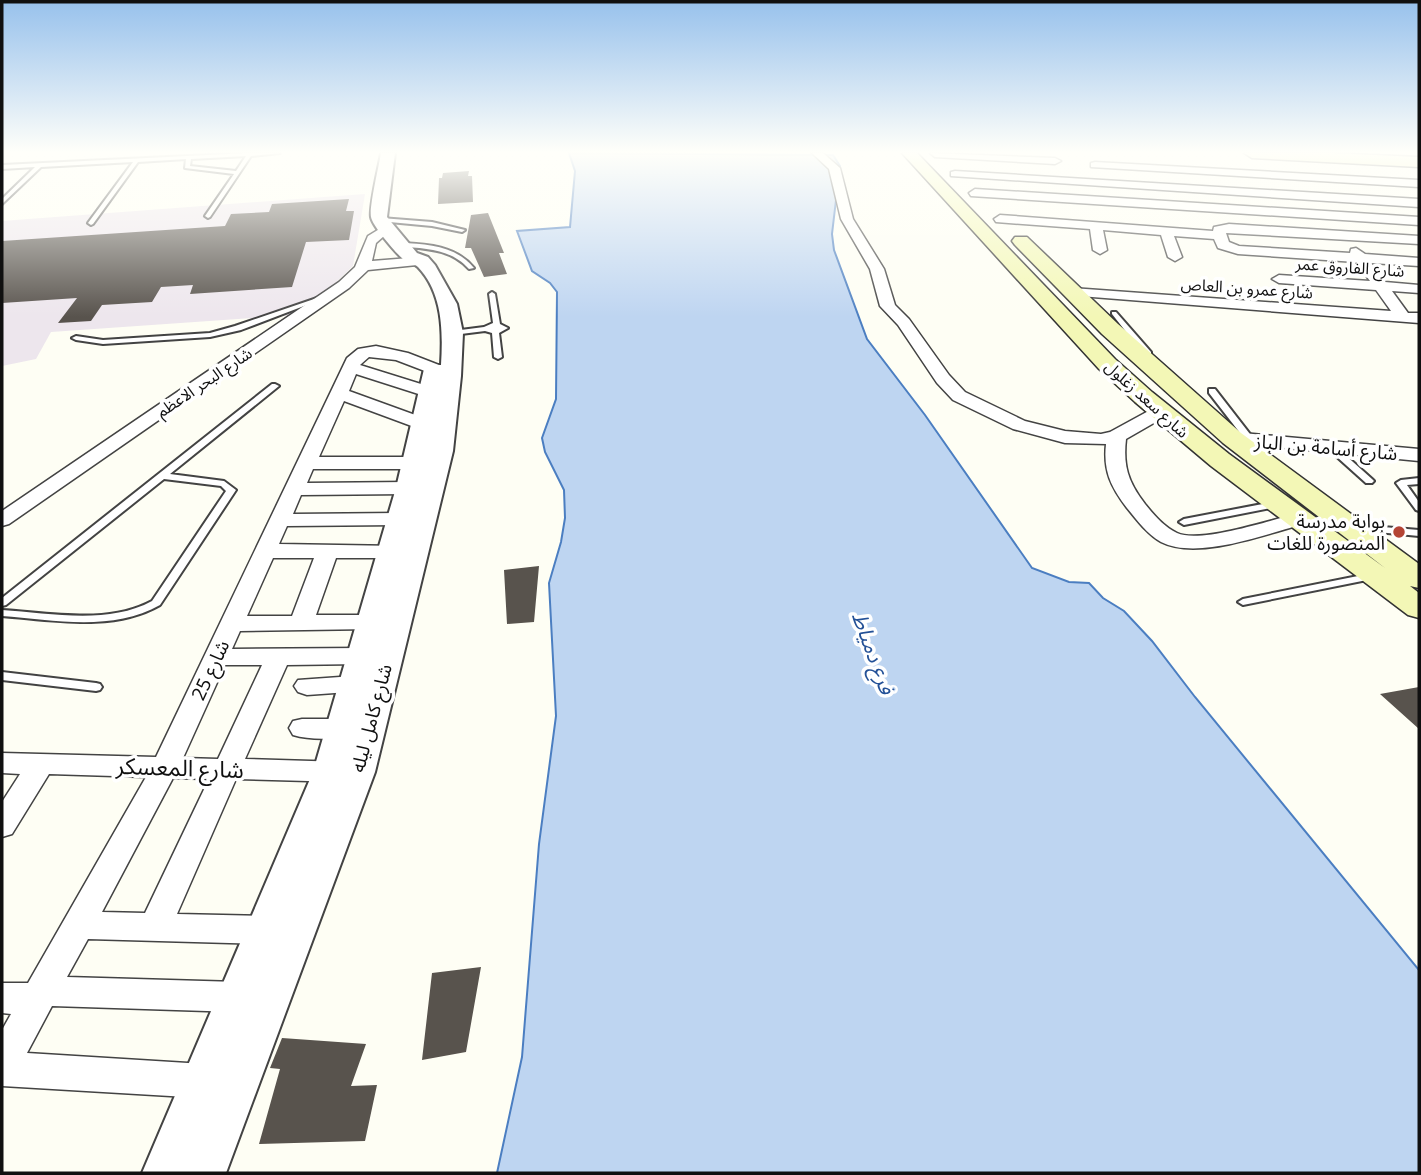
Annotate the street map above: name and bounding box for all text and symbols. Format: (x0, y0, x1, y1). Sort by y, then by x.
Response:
street label: شارع الفاروق عمر (1293, 247, 1406, 289)
street label: شارع عمرو بن العاص (1180, 267, 1314, 311)
street label: شارع البحر الاعظم (149, 338, 260, 428)
street label: شارع سعد زغلول (1096, 352, 1197, 448)
street label: شارع أسامة بن الباز (1252, 422, 1399, 474)
place label: بوابة مدرسة المنصورة للغات (1267, 502, 1385, 564)
marker: بوابة مدرسة المنصورة للغات (1391, 524, 1407, 540)
water label: فرع دمياط (838, 605, 909, 702)
street label: شارع 25 (179, 633, 243, 708)
street label: شارع كامل ليله (338, 659, 406, 777)
street label: شارع المعسكر (114, 742, 245, 795)

